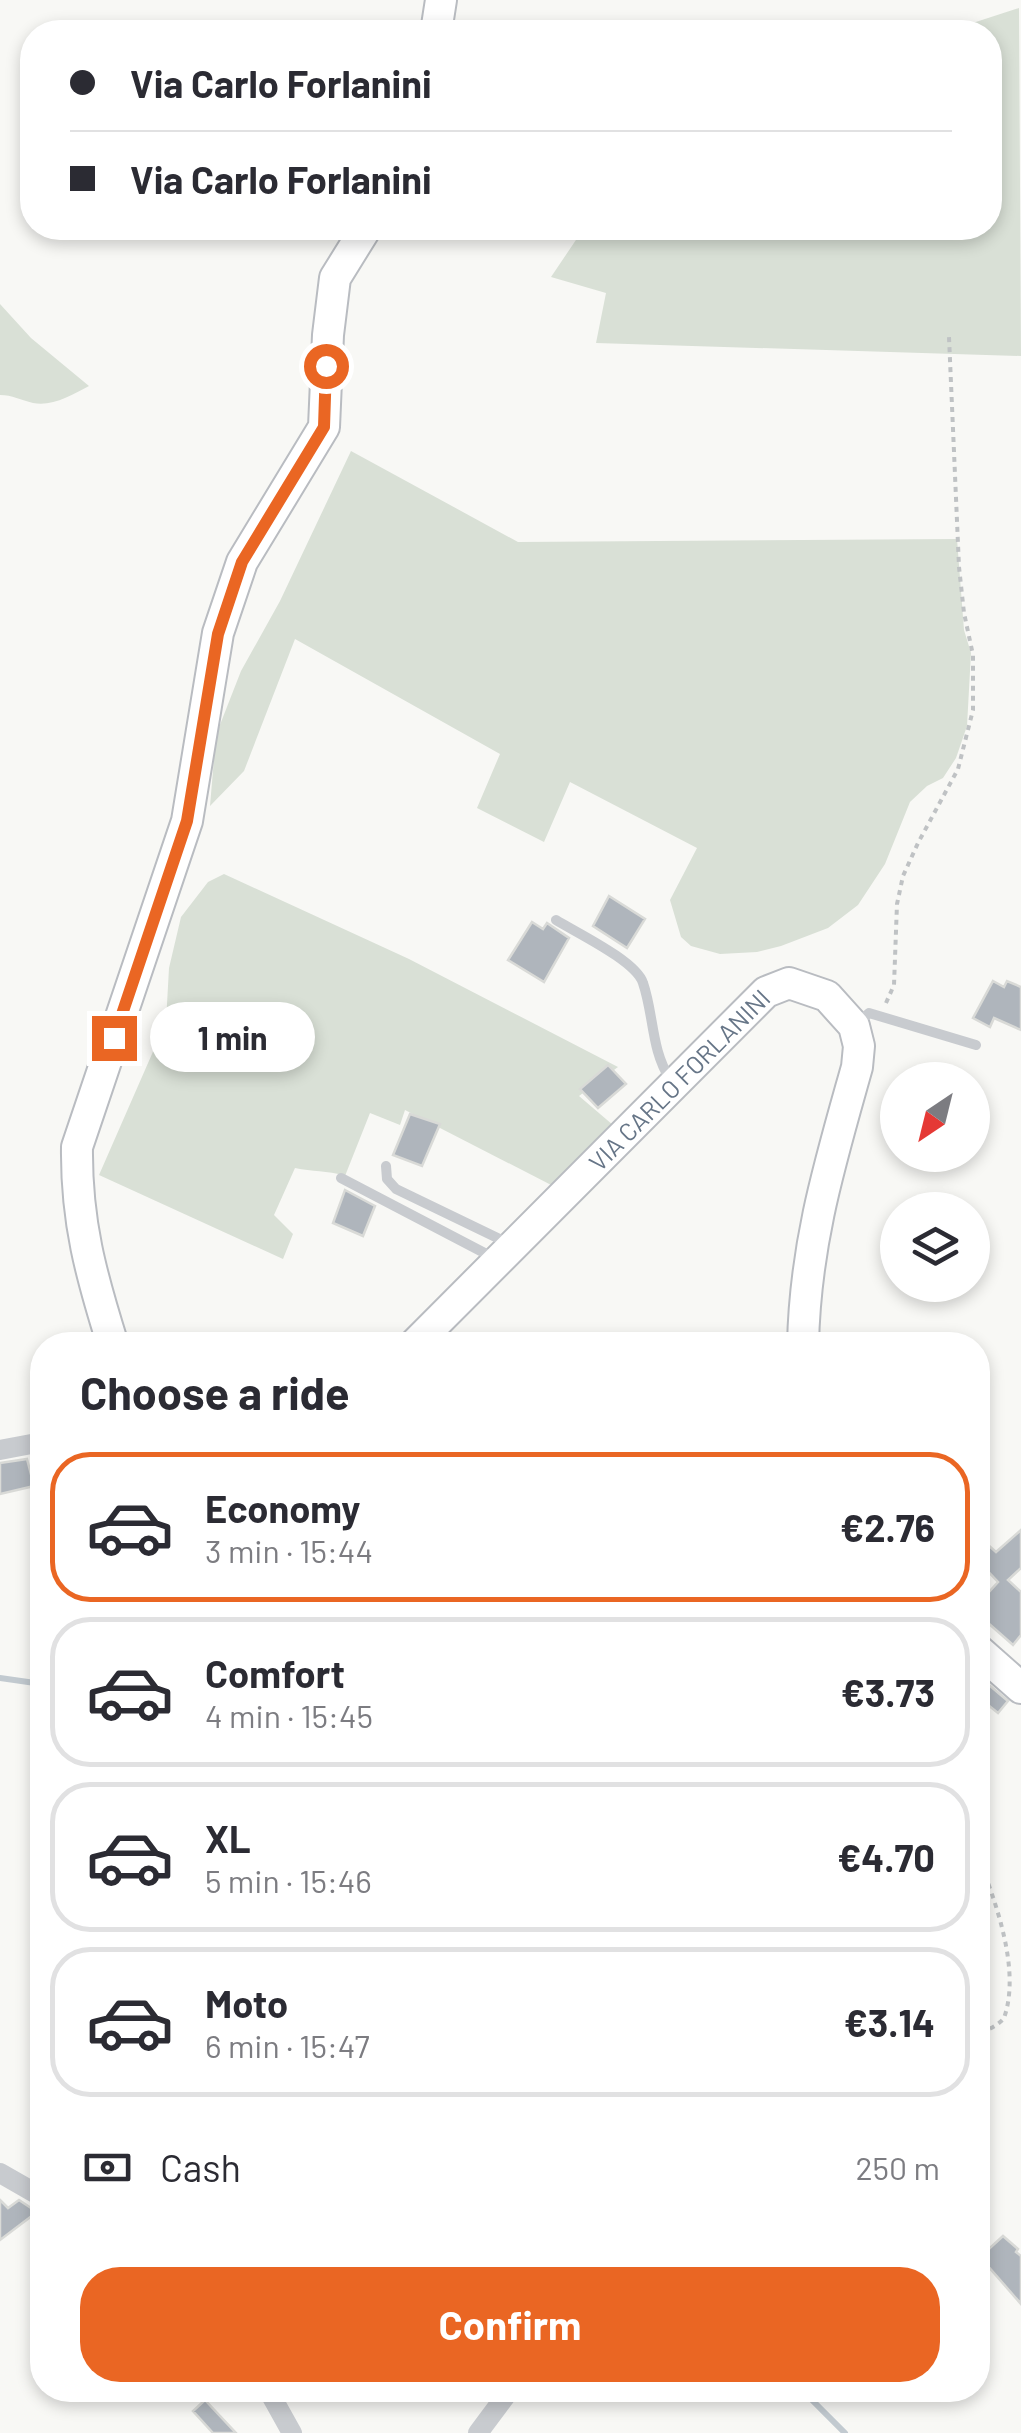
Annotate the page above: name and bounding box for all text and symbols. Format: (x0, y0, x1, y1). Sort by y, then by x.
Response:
text: Via Carlo Forlanini (130, 60, 432, 106)
text: Via Carlo Forlanini (130, 156, 432, 202)
route start (304, 344, 349, 389)
street label: VIA CARLO FORLANINI (582, 982, 776, 1176)
callout: 1 min (149, 1003, 314, 1073)
route end (92, 1016, 137, 1061)
text: 1 min (197, 1018, 268, 1056)
north arrow (880, 1062, 990, 1172)
map controls (880, 1062, 990, 1302)
button: layers (880, 1192, 990, 1302)
text: Choose a ride (80, 1365, 350, 1419)
icon: car (85, 1482, 175, 1572)
text: Economy (205, 1485, 360, 1531)
text: €2.76 (840, 1504, 935, 1550)
text: 3 min · 15:44 (205, 1531, 373, 1569)
icon: car (85, 1647, 175, 1737)
text: Comfort (205, 1650, 345, 1696)
text: €3.73 (841, 1669, 935, 1715)
text: 4 min · 15:45 (205, 1696, 373, 1734)
icon: car (85, 1812, 175, 1902)
text: XL (205, 1815, 251, 1861)
text: €4.70 (837, 1834, 935, 1880)
text: 5 min · 15:46 (205, 1861, 372, 1899)
icon: car (85, 1977, 175, 2067)
text: Moto (205, 1980, 288, 2026)
text: €3.14 (844, 1999, 935, 2045)
text: 6 min · 15:47 (205, 2026, 370, 2064)
icon: cash (80, 2140, 135, 2195)
text: Cash (160, 2144, 241, 2190)
text: 250 m (855, 2148, 940, 2186)
button: Confirm (80, 2267, 940, 2382)

